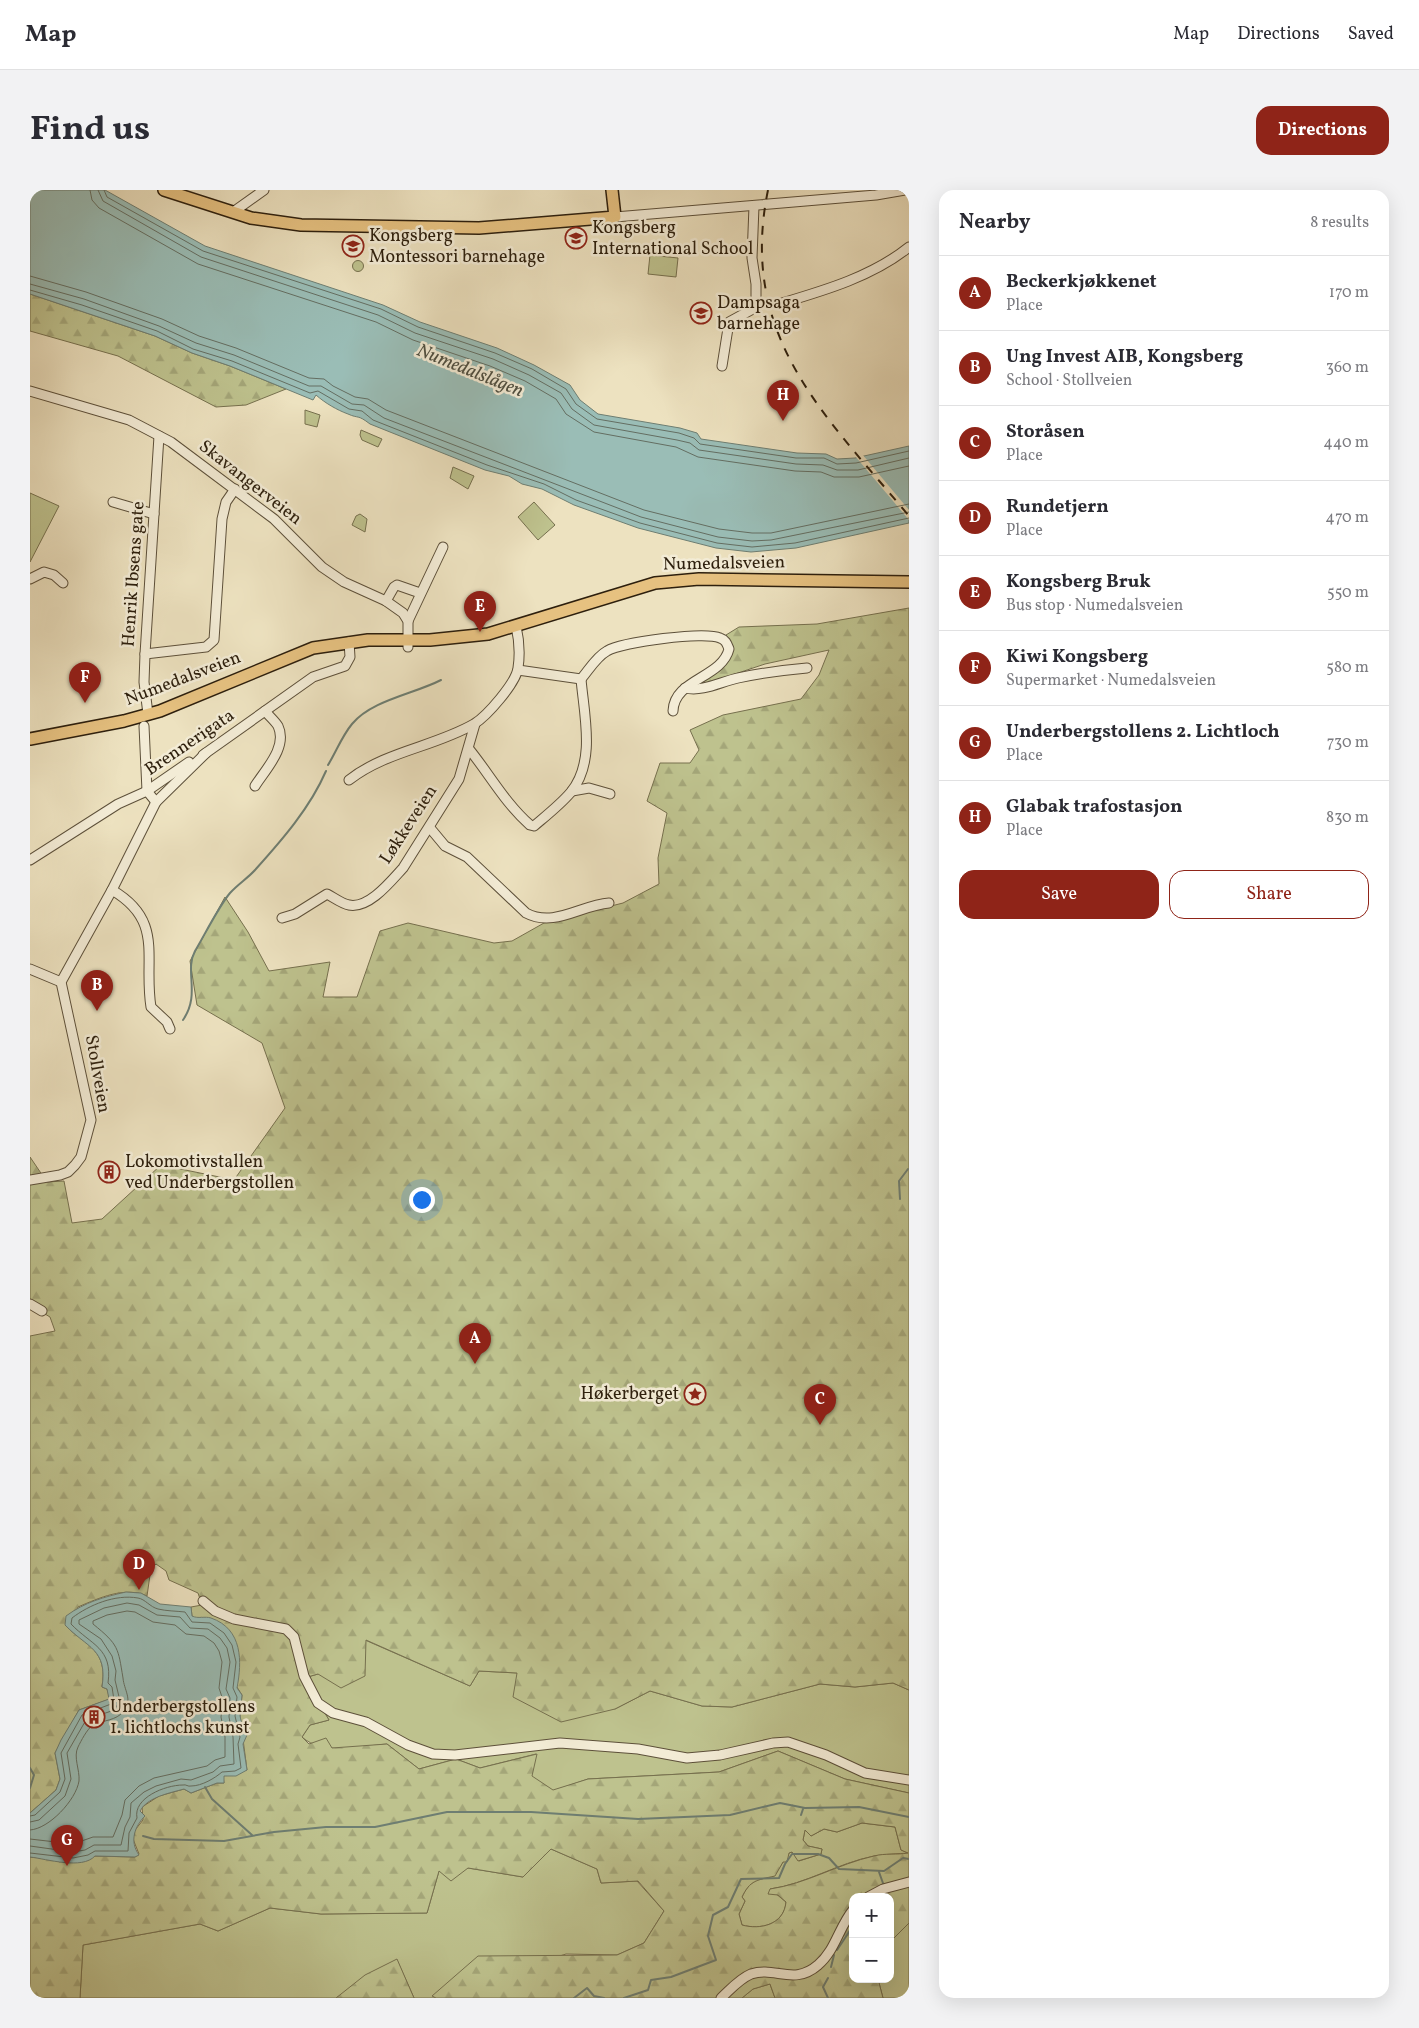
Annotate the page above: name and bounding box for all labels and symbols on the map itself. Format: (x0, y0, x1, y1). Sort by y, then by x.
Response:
place label: Kongsberg International School (592, 216, 753, 262)
place label: Kongsberg Montessori barnehage (369, 224, 545, 270)
school or university icon: Kongsberg International School (564, 226, 588, 250)
school or university icon: Kongsberg Montessori barnehage (341, 234, 365, 258)
place label: Dampsaga barnehage (717, 291, 800, 337)
school or university icon: Dampsaga barnehage (689, 301, 713, 325)
water label: Numedalslågen (413, 338, 527, 404)
pin: H (767, 380, 799, 421)
street label: Skavangerveien (193, 435, 307, 532)
street label: Henrik Ibsens gate (116, 500, 152, 648)
street label: Numedalsveien (663, 550, 786, 578)
pin: E (464, 591, 496, 632)
street label: Numedalsveien (121, 645, 245, 713)
pin: F (69, 662, 101, 703)
street label: Brennerigata (140, 704, 240, 782)
street label: Løkkeveien (374, 780, 444, 869)
pin: B (81, 970, 113, 1011)
street label: Stollveien (78, 1033, 116, 1115)
place label: Lokomotivstallen ved Underbergstollen (125, 1150, 294, 1196)
building icon: Lokomotivstallen ved Underbergstollen (97, 1160, 121, 1184)
your location (409, 1187, 435, 1213)
pin: A (459, 1323, 491, 1364)
place label: Høkerberget (580, 1382, 679, 1407)
place icon: Høkerberget (683, 1382, 707, 1406)
pin: C (804, 1384, 836, 1425)
pin: D (123, 1549, 155, 1590)
place label: Underbergstollens 1. lichtlochs kunst (110, 1695, 255, 1741)
building icon: Underbergstollens 1. lichtlochs kunst (82, 1705, 106, 1729)
pin: G (51, 1825, 83, 1866)

